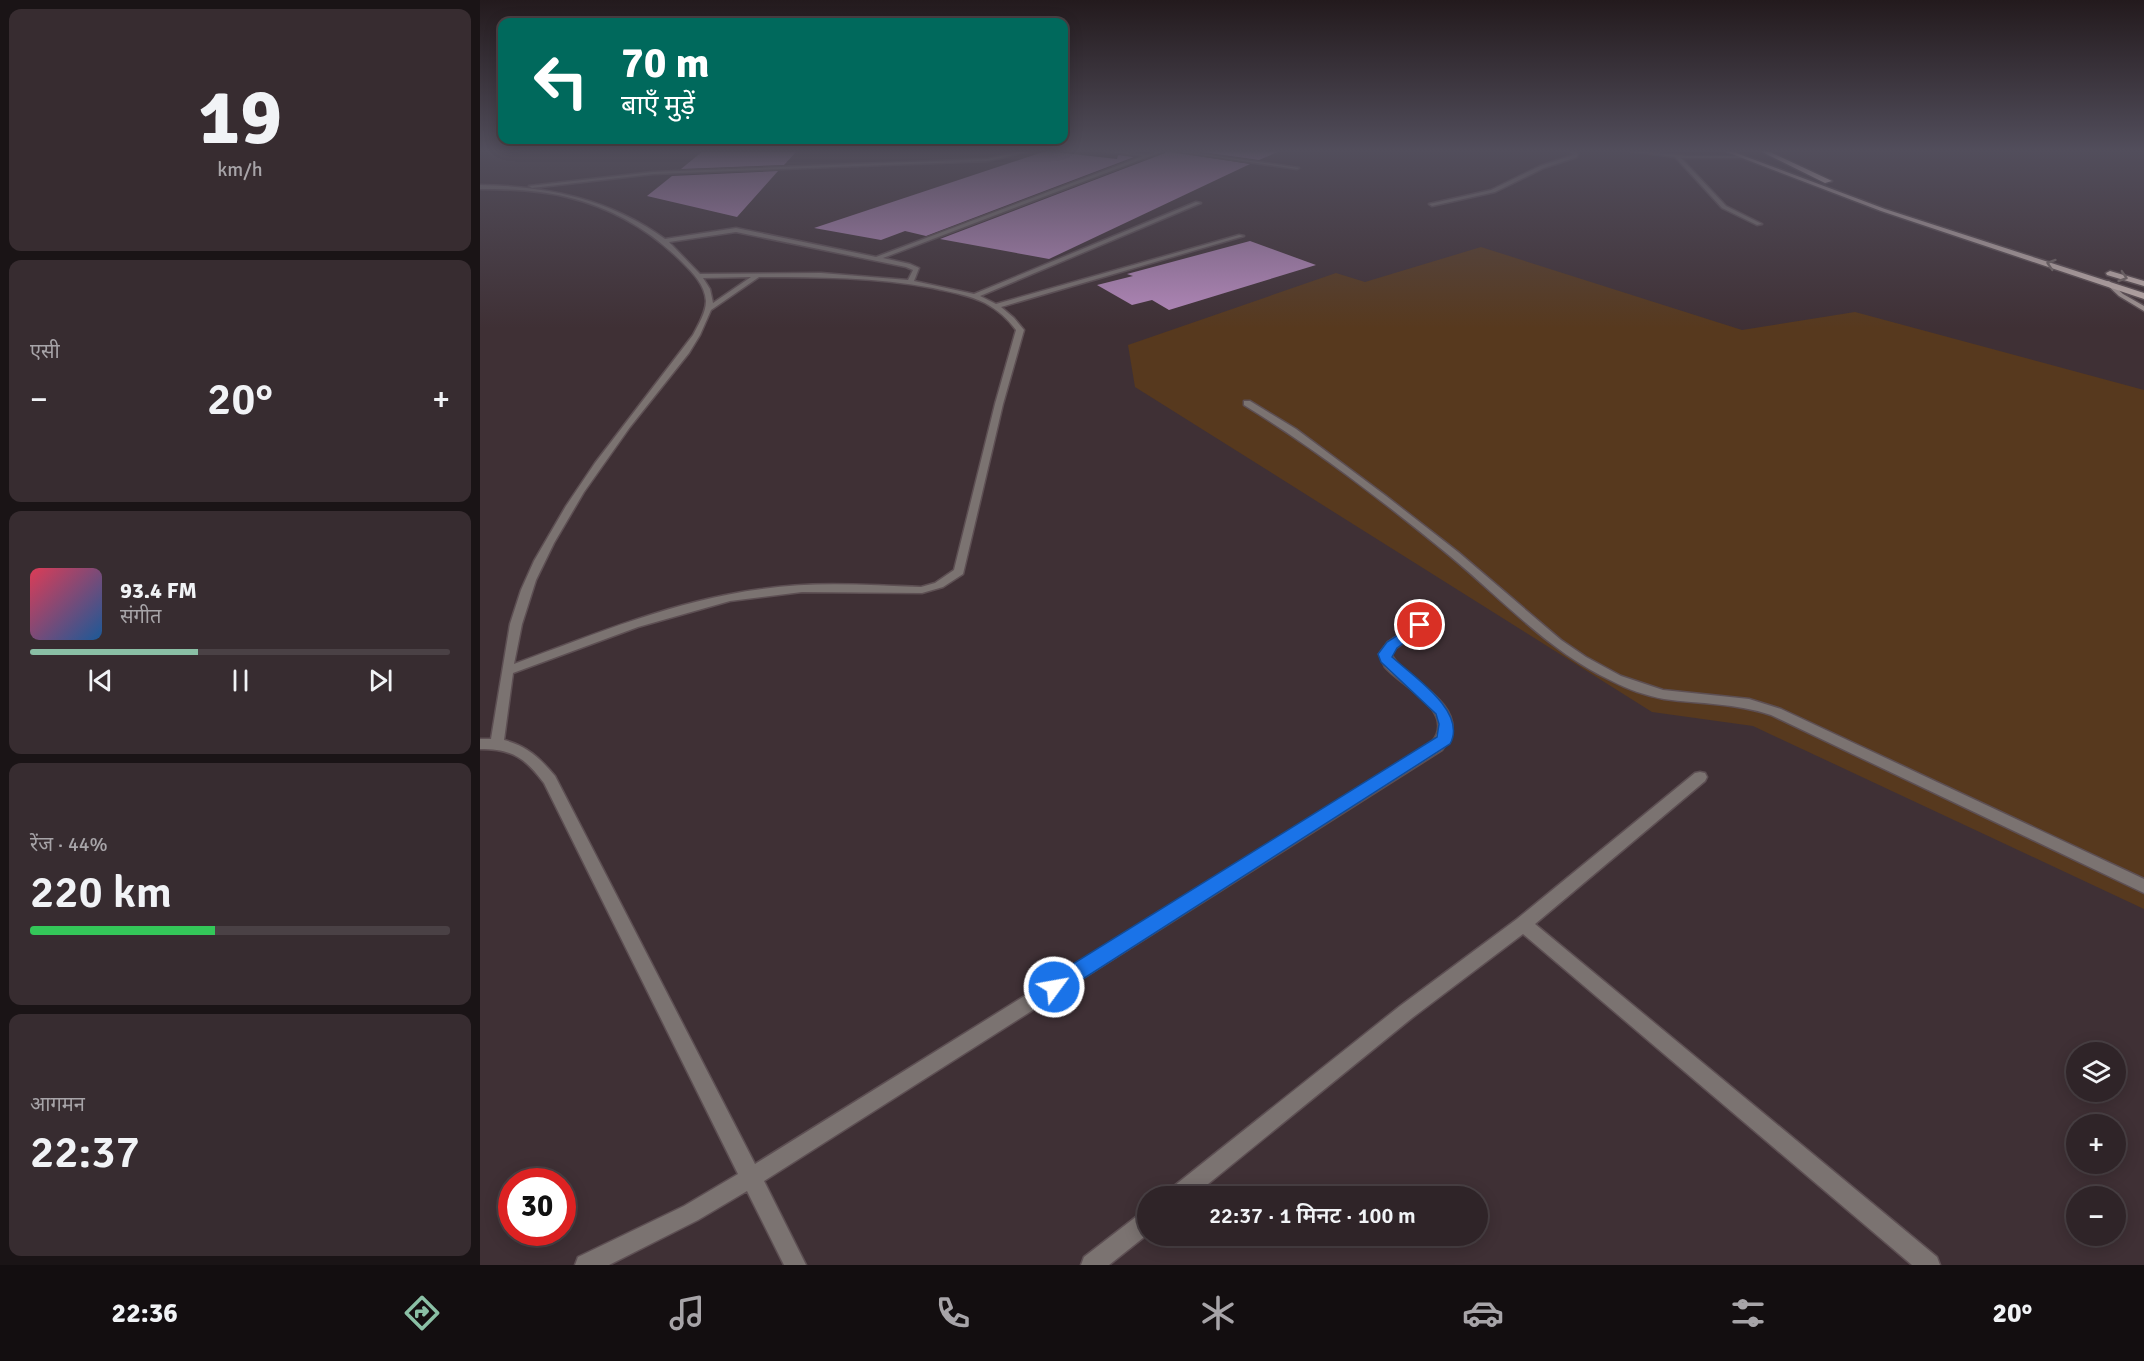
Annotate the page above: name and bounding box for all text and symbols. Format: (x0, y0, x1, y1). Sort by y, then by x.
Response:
text: 70 m (621, 38, 710, 89)
icon: left (522, 42, 600, 120)
text: 19 (198, 70, 282, 166)
text: बाएँ मुड़ें (621, 89, 695, 122)
text: km/h (217, 157, 263, 182)
one-way arrow (2046, 259, 2057, 271)
one-way arrow (2117, 270, 2128, 282)
text: एसी (30, 339, 60, 364)
text: 20° (207, 372, 273, 427)
text: − (30, 379, 48, 420)
text: + (432, 379, 450, 420)
text: 93.4 FM (120, 577, 197, 604)
pin (1394, 599, 1445, 650)
text: संगीत (120, 604, 161, 629)
icon: arrive (1403, 608, 1436, 641)
icon: previous (84, 664, 117, 697)
icon: pause (224, 664, 257, 697)
icon: next (364, 664, 397, 697)
text: रेंज · 44% (30, 832, 108, 857)
text: 220 km (30, 865, 172, 920)
position arrow (1022, 955, 1086, 1019)
map controls (2066, 1042, 2126, 1246)
button: layers (2066, 1042, 2126, 1102)
text: आगमन (30, 1092, 85, 1117)
button: + (2066, 1114, 2126, 1174)
text: 22:37 (30, 1125, 140, 1180)
speed limit sign: 30 (498, 1168, 576, 1246)
button: − (2066, 1186, 2126, 1246)
text: 22:37 · 1 मिनट · 100 m (1209, 1202, 1416, 1229)
icon: directions (401, 1292, 443, 1334)
icon: music (666, 1292, 708, 1334)
icon: phone (932, 1292, 974, 1334)
icon: climate (1197, 1292, 1239, 1334)
icon: car (1462, 1292, 1504, 1334)
icon: filters (1727, 1292, 1769, 1334)
text: 22:36 (112, 1297, 178, 1330)
text: 20° (1992, 1297, 2032, 1330)

